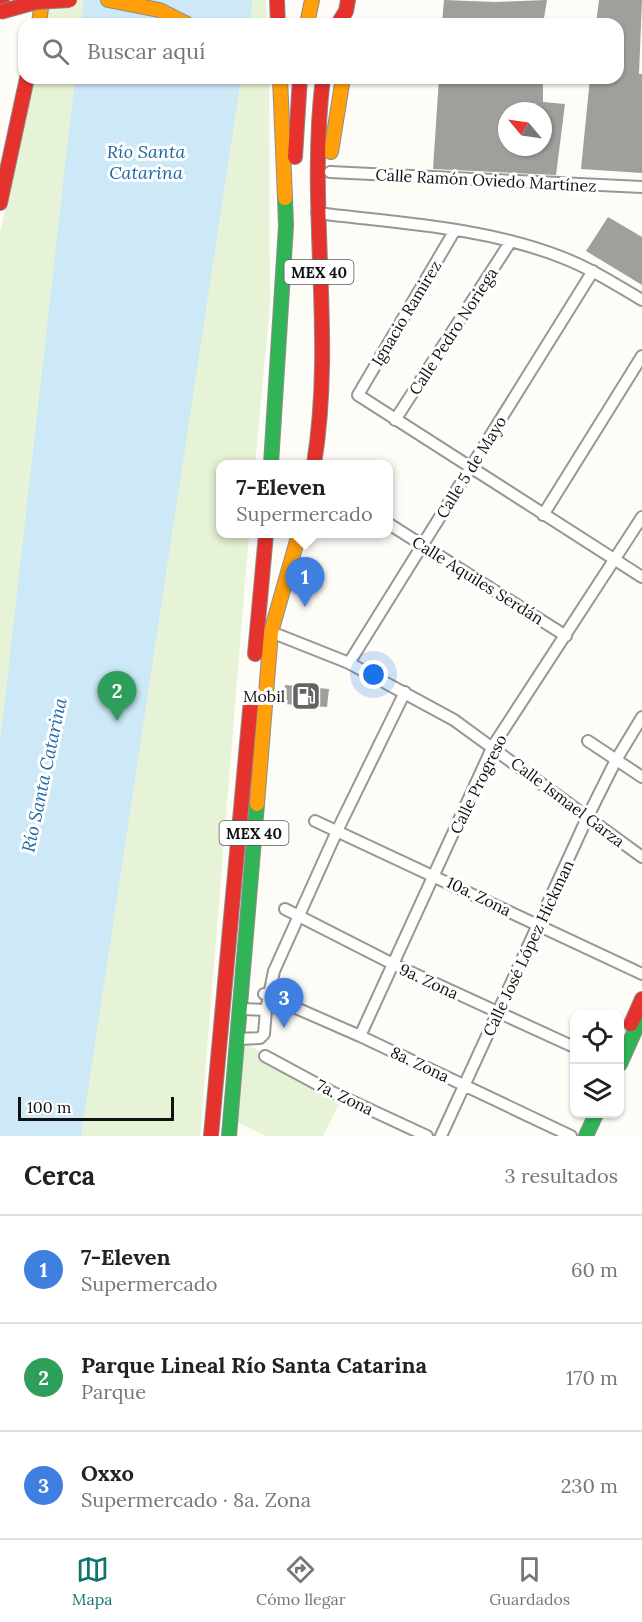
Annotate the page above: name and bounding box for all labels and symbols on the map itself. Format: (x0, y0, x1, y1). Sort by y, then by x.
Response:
north arrow (498, 102, 552, 156)
water label: Río Santa Catarina (107, 140, 186, 184)
street label: Calle Ramón Oviedo Martínez (375, 164, 597, 196)
street label: Ignacio Ramirez (367, 257, 445, 369)
road number: MEX 40 (284, 260, 354, 284)
street label: Calle Pedro Noriega (404, 264, 502, 398)
street label: Calle 5 de Mayo (432, 412, 510, 522)
street label: Calle Aquiles Serdán (409, 531, 548, 629)
pin: 1 (286, 558, 324, 607)
your location (359, 660, 388, 689)
pin: 2 (98, 672, 136, 721)
fuel station icon: Mobil (290, 680, 322, 712)
place label: Mobil (243, 686, 285, 706)
water label: Río Santa Catarina (16, 696, 72, 854)
street label: Calle Progreso (445, 731, 511, 837)
street label: Calle Ismael Garza (507, 753, 629, 851)
road number: MEX 40 (220, 821, 288, 845)
street label: Calle José López Hickman (478, 857, 578, 1039)
street label: 10a. Zona (443, 872, 515, 920)
street label: 9a. Zona (396, 959, 462, 1003)
pin: 3 (264, 978, 304, 1028)
street label: 8a. Zona (387, 1042, 453, 1086)
street label: 7a. Zona (313, 1075, 377, 1119)
scale bar (18, 1094, 174, 1122)

